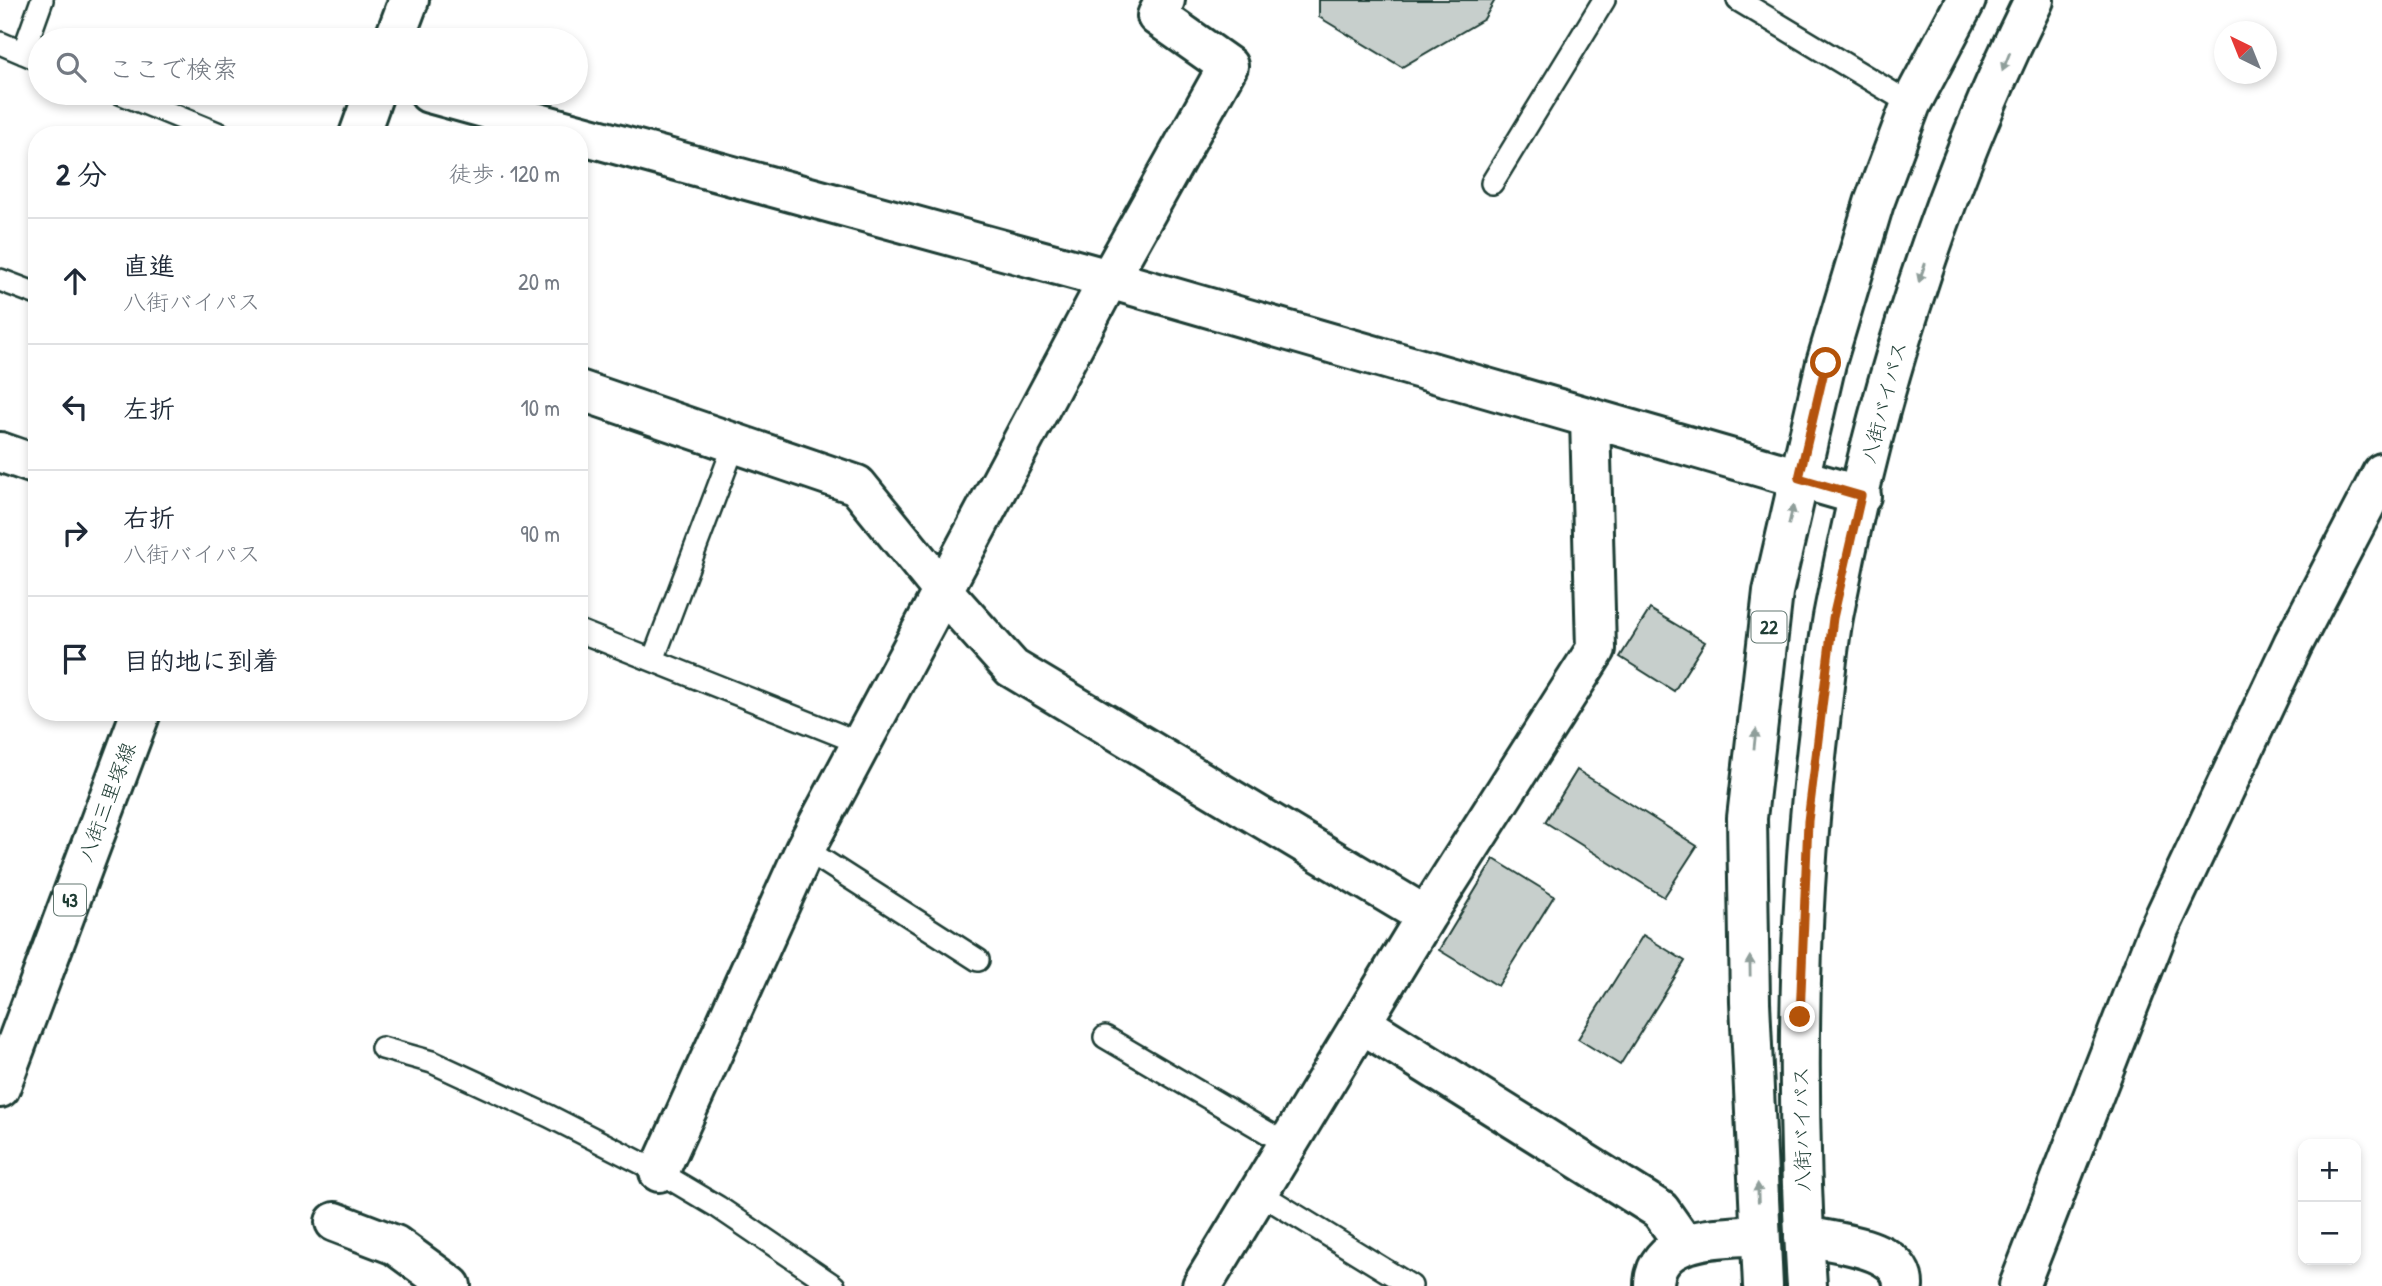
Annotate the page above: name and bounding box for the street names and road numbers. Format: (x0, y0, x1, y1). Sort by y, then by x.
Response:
street label: 八街バイパス (1853, 337, 1914, 466)
road number: 22 (1752, 612, 1786, 642)
street label: 八街三里塚線 (70, 738, 143, 866)
road number: 43 (54, 885, 86, 916)
street label: 八街バイパス (1786, 1066, 1817, 1192)

